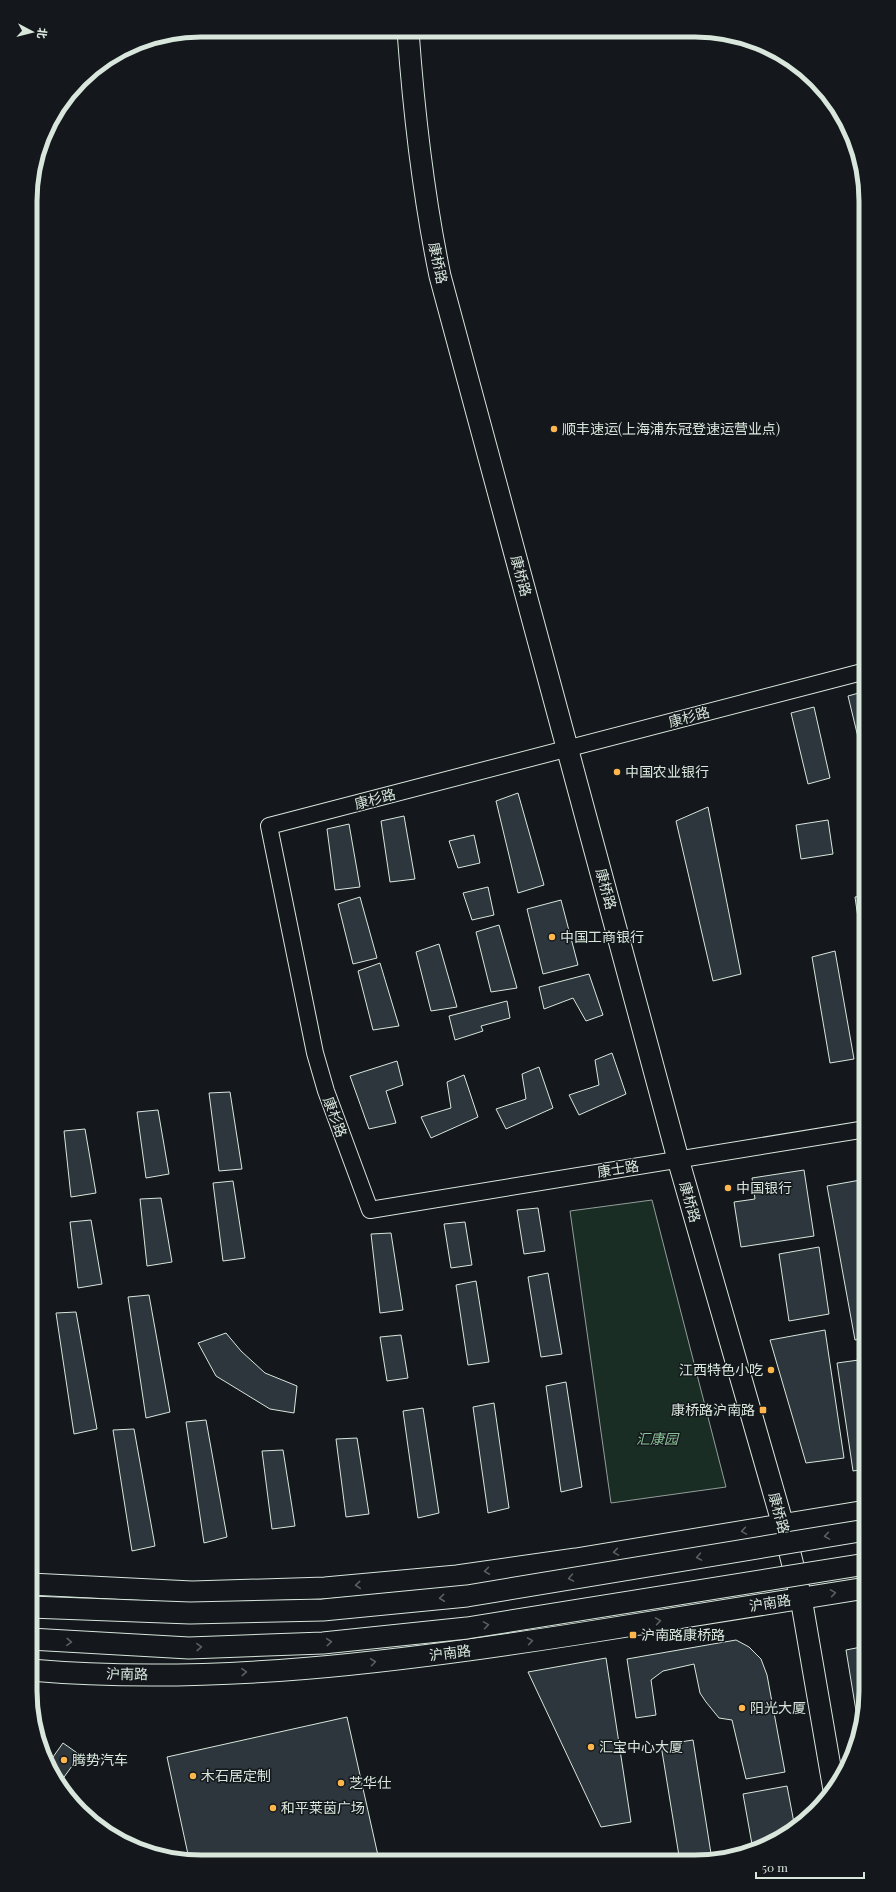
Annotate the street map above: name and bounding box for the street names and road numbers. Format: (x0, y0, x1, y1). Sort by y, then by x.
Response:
street label: 康桥路 (425, 240, 452, 285)
street label: 康桥路 (507, 553, 536, 599)
street label: 康杉路 (666, 702, 712, 731)
street label: 康杉路 (352, 784, 398, 813)
street label: 康桥路 (592, 866, 621, 912)
street label: 康杉路 (319, 1094, 352, 1140)
street label: 康士路 (596, 1156, 640, 1181)
street label: 康桥路 (676, 1179, 705, 1225)
street label: 康桥路 (765, 1490, 794, 1536)
street label: 沪南路 (748, 1590, 792, 1615)
street label: 沪南路 (428, 1641, 472, 1664)
street label: 沪南路 (106, 1664, 148, 1683)

